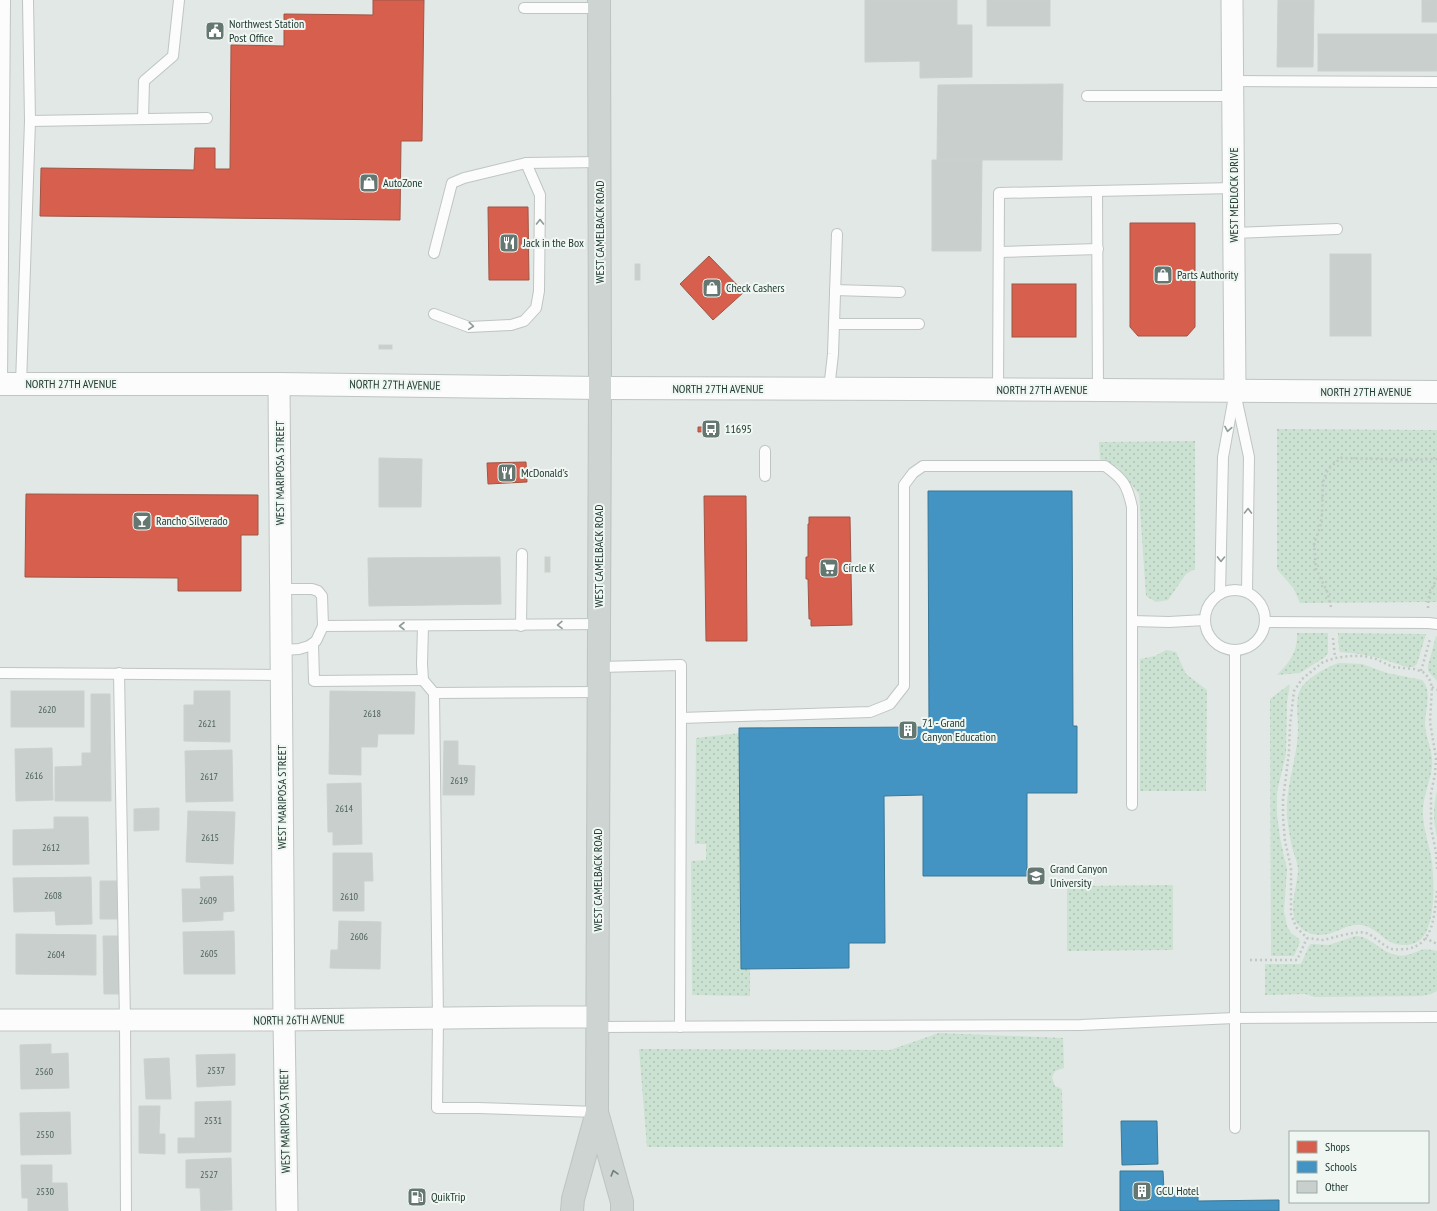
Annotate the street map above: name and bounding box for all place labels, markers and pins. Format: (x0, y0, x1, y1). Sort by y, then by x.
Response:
place label: Northwest Station Post Office (229, 16, 304, 45)
public building icon: Northwest Station Post Office (204, 20, 226, 42)
shop icon: AutoZone (358, 172, 380, 194)
place label: AutoZone (383, 175, 423, 190)
restaurant icon: Jack in the Box (498, 232, 520, 254)
place label: Jack in the Box (522, 235, 584, 250)
shop icon: Parts Authority (1152, 264, 1174, 286)
place label: Parts Authority (1177, 267, 1239, 282)
shop icon: Check Cashers (701, 277, 723, 299)
place label: Check Cashers (726, 280, 785, 295)
bus stop icon: 11695 (700, 418, 722, 440)
place label: 11695 (725, 421, 752, 436)
restaurant icon: McDonald's (496, 462, 518, 484)
place label: McDonald's (521, 465, 568, 480)
bar icon: Rancho Silverado (131, 510, 153, 532)
place label: Rancho Silverado (156, 513, 228, 528)
supermarket icon: Circle K (818, 557, 840, 579)
place label: Circle K (843, 560, 875, 575)
place label: 71 - Grand Canyon Education (922, 715, 996, 744)
building icon: 71 - Grand Canyon Education (897, 719, 919, 741)
place label: Grand Canyon University (1050, 861, 1107, 890)
school or university icon: Grand Canyon University (1025, 865, 1047, 887)
building icon: GCU Hotel (1131, 1180, 1153, 1202)
place label: GCU Hotel (1156, 1183, 1199, 1198)
fuel station icon: QuikTrip (406, 1186, 428, 1208)
place label: QuikTrip (431, 1189, 466, 1204)

